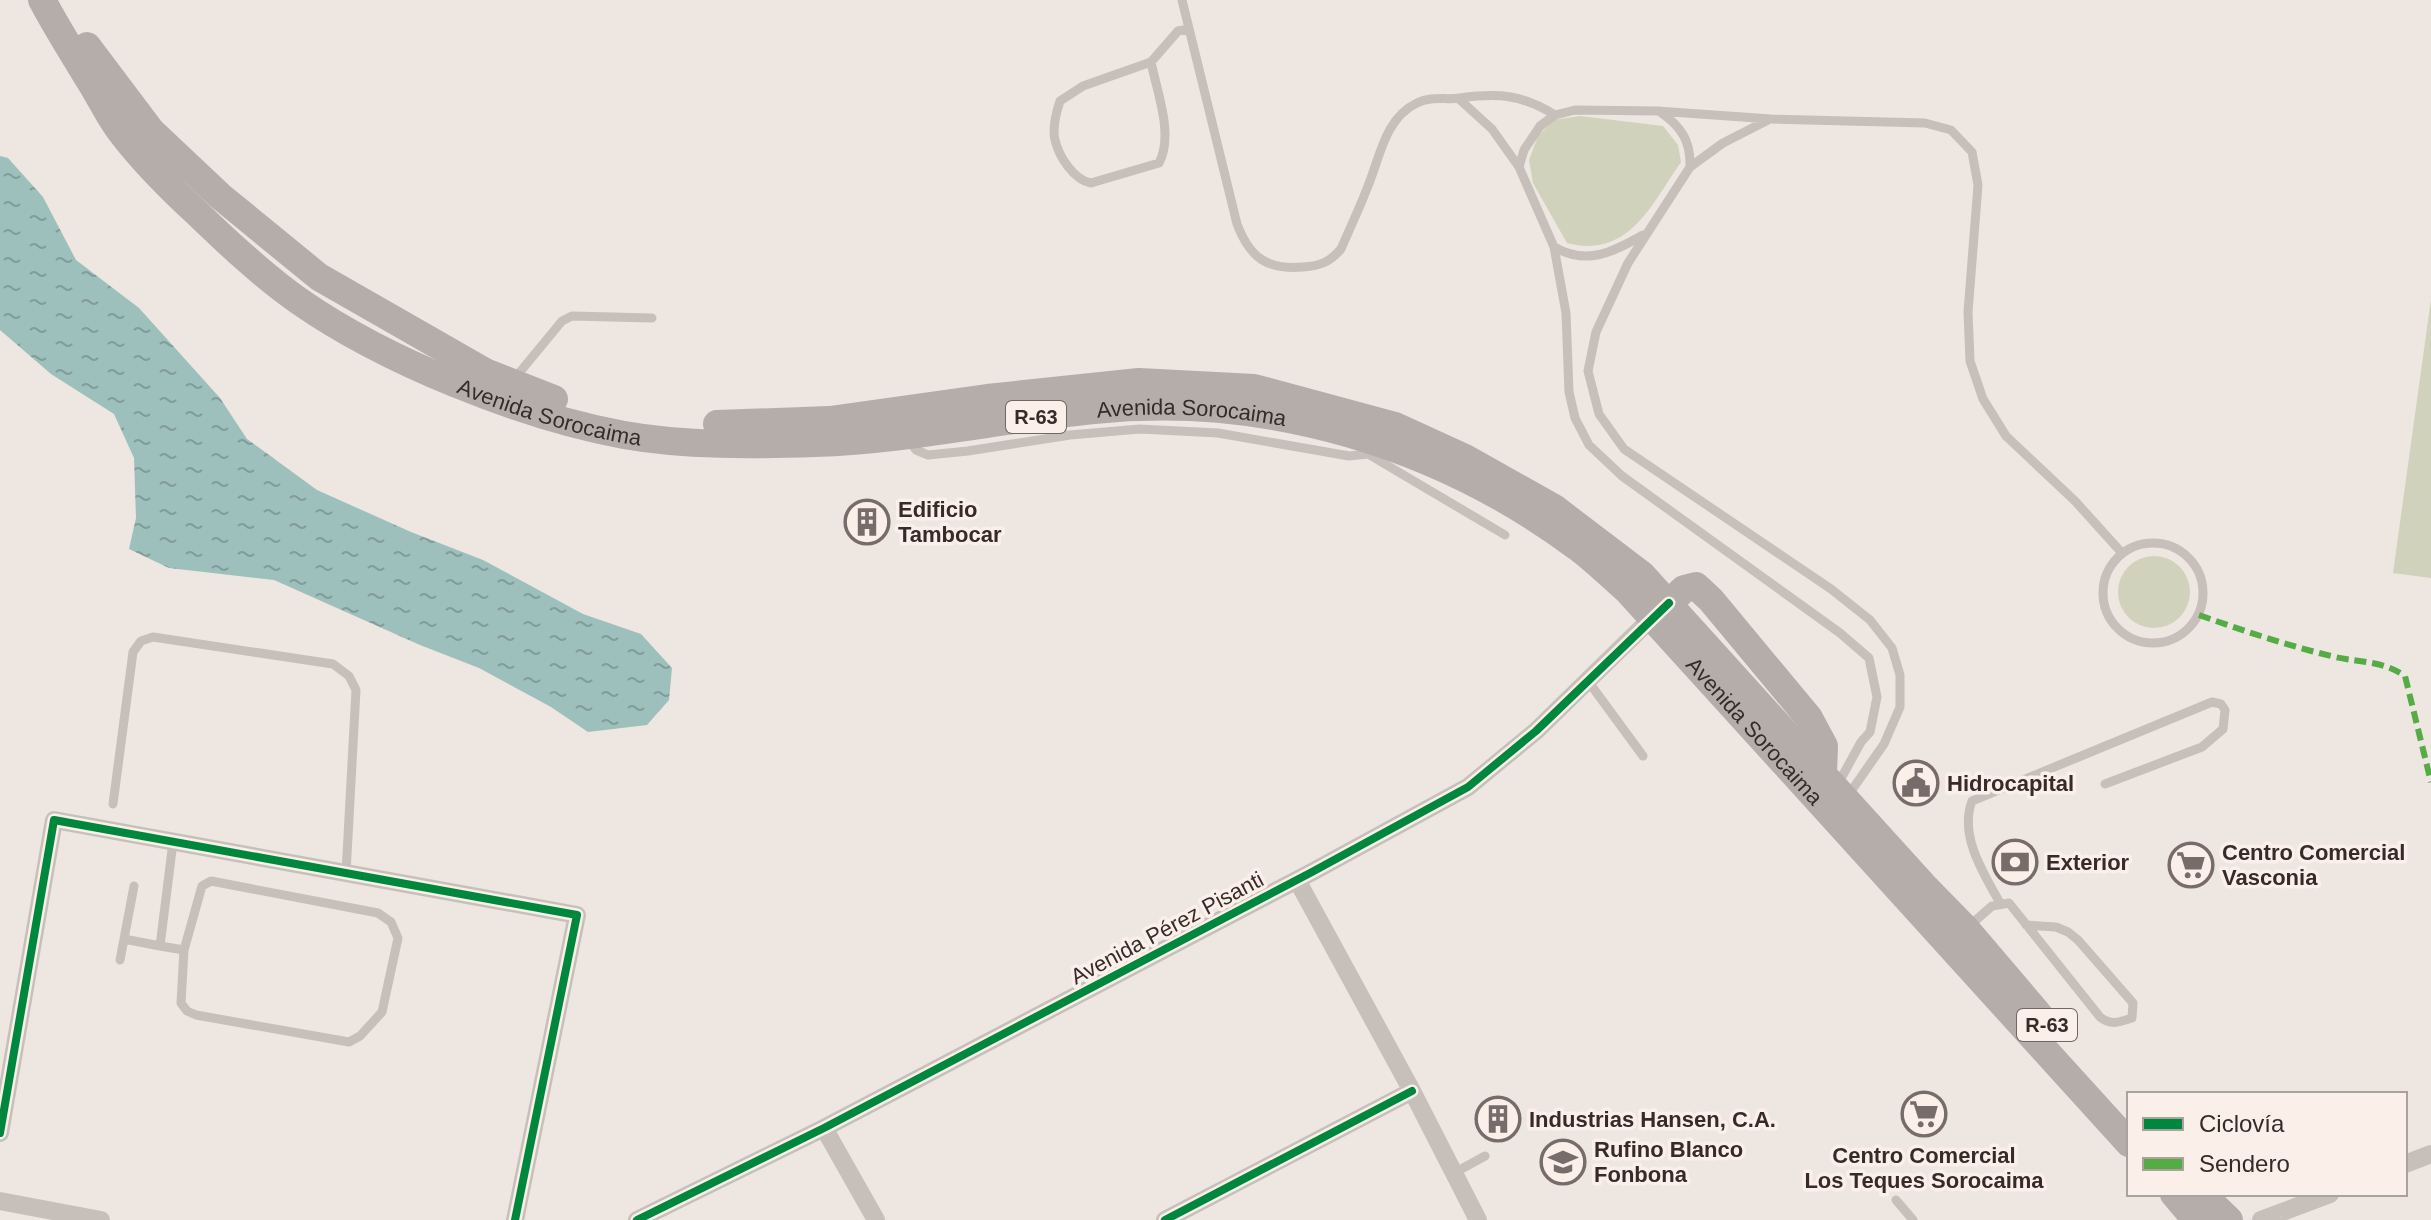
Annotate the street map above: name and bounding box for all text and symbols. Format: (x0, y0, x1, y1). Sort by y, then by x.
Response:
street label: Avenida Sorocaima (454, 373, 644, 450)
street label: Avenida Sorocaima (1095, 394, 1289, 431)
road number: R-63 (1006, 401, 1066, 433)
place label: Edificio Tambocar (898, 497, 1002, 547)
building icon: Edificio Tambocar (843, 498, 891, 546)
street label: Avenida Sorocaima (1682, 652, 1829, 810)
public building icon: Hidrocapital (1892, 759, 1940, 807)
place label: Hidrocapital (1947, 771, 2074, 796)
bank icon: Exterior (1991, 838, 2039, 886)
place label: Centro Comercial Vasconia (2222, 840, 2405, 890)
supermarket icon: Centro Comercial Vasconia (2167, 841, 2215, 889)
place label: Exterior (2046, 850, 2130, 875)
street label: Avenida Pérez Pisanti (1066, 867, 1268, 989)
road number: R-63 (2017, 1009, 2077, 1041)
supermarket icon: Centro Comercial Los Teques Sorocaima (1900, 1090, 1948, 1138)
legend (2127, 1092, 2407, 1196)
building icon: Industrias Hansen, C.A. (1474, 1095, 1522, 1143)
place label: Industrias Hansen, C.A. (1529, 1107, 1776, 1132)
text: Ciclovía (2199, 1110, 2285, 1137)
place label: Rufino Blanco Fonbona (1594, 1137, 1743, 1187)
school or university icon: Rufino Blanco Fonbona (1539, 1138, 1587, 1186)
place label: Centro Comercial Los Teques Sorocaima (1804, 1143, 2044, 1193)
text: Sendero (2199, 1150, 2290, 1177)

